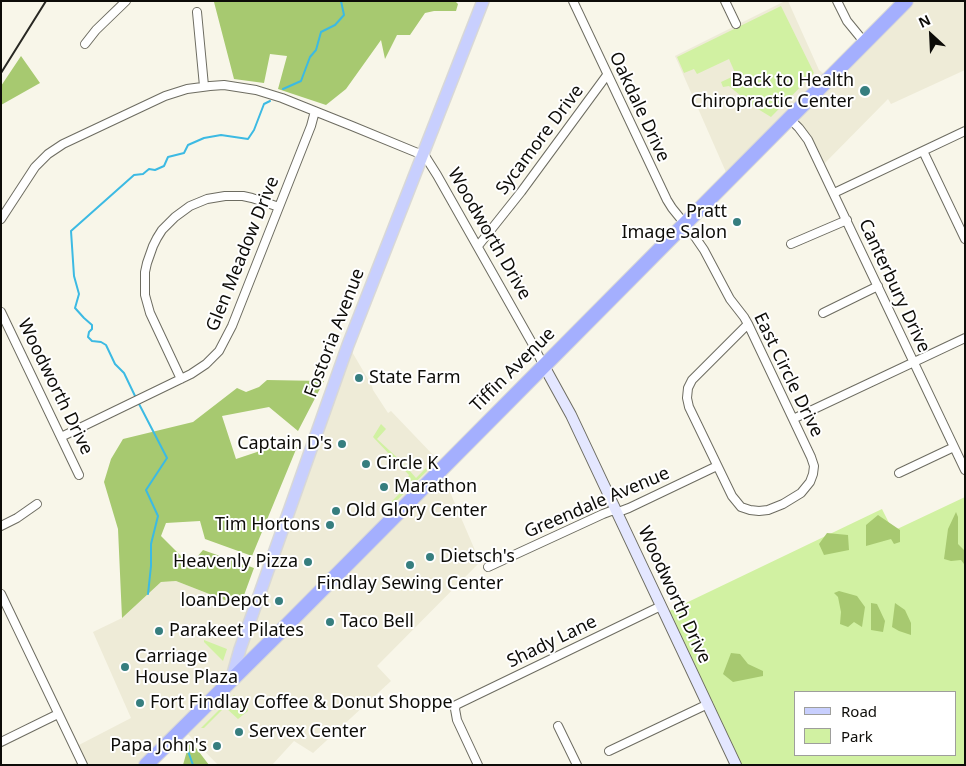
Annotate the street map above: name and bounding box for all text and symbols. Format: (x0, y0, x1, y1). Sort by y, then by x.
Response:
north arrow (906, 10, 956, 60)
text: N (915, 10, 934, 32)
street label: Oakdale Drive (604, 49, 674, 165)
place label: Back to Health Chiropractic Center (691, 70, 854, 112)
street label: Sycamore Drive (492, 81, 588, 199)
marker: Back to Health Chiropractic Center (858, 84, 872, 98)
street label: Woodworth Drive (443, 164, 535, 304)
street label: Glen Meadow Drive (202, 173, 284, 335)
place label: Pratt Image Salon (621, 201, 727, 243)
marker: Pratt Image Salon (731, 216, 743, 228)
street label: Canterbury Drive (854, 216, 934, 356)
street label: Fostoria Avenue (300, 266, 370, 400)
street label: East Circle Drive (749, 309, 827, 441)
street label: Woodworth Drive (13, 316, 97, 458)
street label: Tiffin Avenue (466, 323, 560, 417)
place label: State Farm (369, 367, 461, 389)
marker: State Farm (353, 372, 365, 384)
place label: Captain D's (237, 433, 332, 455)
marker: Captain D's (336, 438, 348, 450)
place label: Circle K (376, 453, 438, 475)
marker: Circle K (360, 458, 372, 470)
street label: Greendale Avenue (521, 463, 673, 543)
place label: Marathon (394, 476, 477, 498)
marker: Marathon (378, 481, 390, 493)
place label: Old Glory Center (346, 500, 487, 522)
marker: Old Glory Center (330, 505, 342, 517)
place label: Tim Hortons (215, 514, 320, 536)
marker: Tim Hortons (324, 519, 336, 531)
street label: Woodworth Drive (633, 523, 715, 667)
place label: Dietsch's (440, 546, 515, 568)
place label: Heavenly Pizza (173, 551, 298, 573)
marker: Dietsch's (424, 551, 436, 563)
marker: Heavenly Pizza (302, 556, 314, 568)
marker: Findlay Sewing Center (404, 559, 416, 571)
place label: Findlay Sewing Center (317, 573, 503, 595)
place label: loanDepot (180, 590, 269, 612)
marker: loanDepot (273, 595, 285, 607)
place label: Taco Bell (340, 611, 414, 633)
street label: Shady Lane (504, 611, 600, 673)
marker: Taco Bell (324, 616, 336, 628)
place label: Parakeet Pilates (169, 620, 304, 642)
marker: Parakeet Pilates (153, 625, 165, 637)
place label: Carriage House Plaza (135, 646, 238, 689)
marker: Carriage House Plaza (119, 661, 131, 673)
legend (794, 691, 956, 756)
place label: Fort Findlay Coffee & Donut Shoppe (150, 692, 453, 714)
marker: Fort Findlay Coffee & Donut Shoppe (134, 697, 146, 709)
text: Road (841, 701, 877, 721)
place label: Servex Center (249, 721, 366, 743)
marker: Servex Center (233, 726, 245, 738)
text: Park (841, 726, 873, 746)
place label: Papa John's (110, 735, 207, 757)
marker: Papa John's (211, 740, 223, 752)

